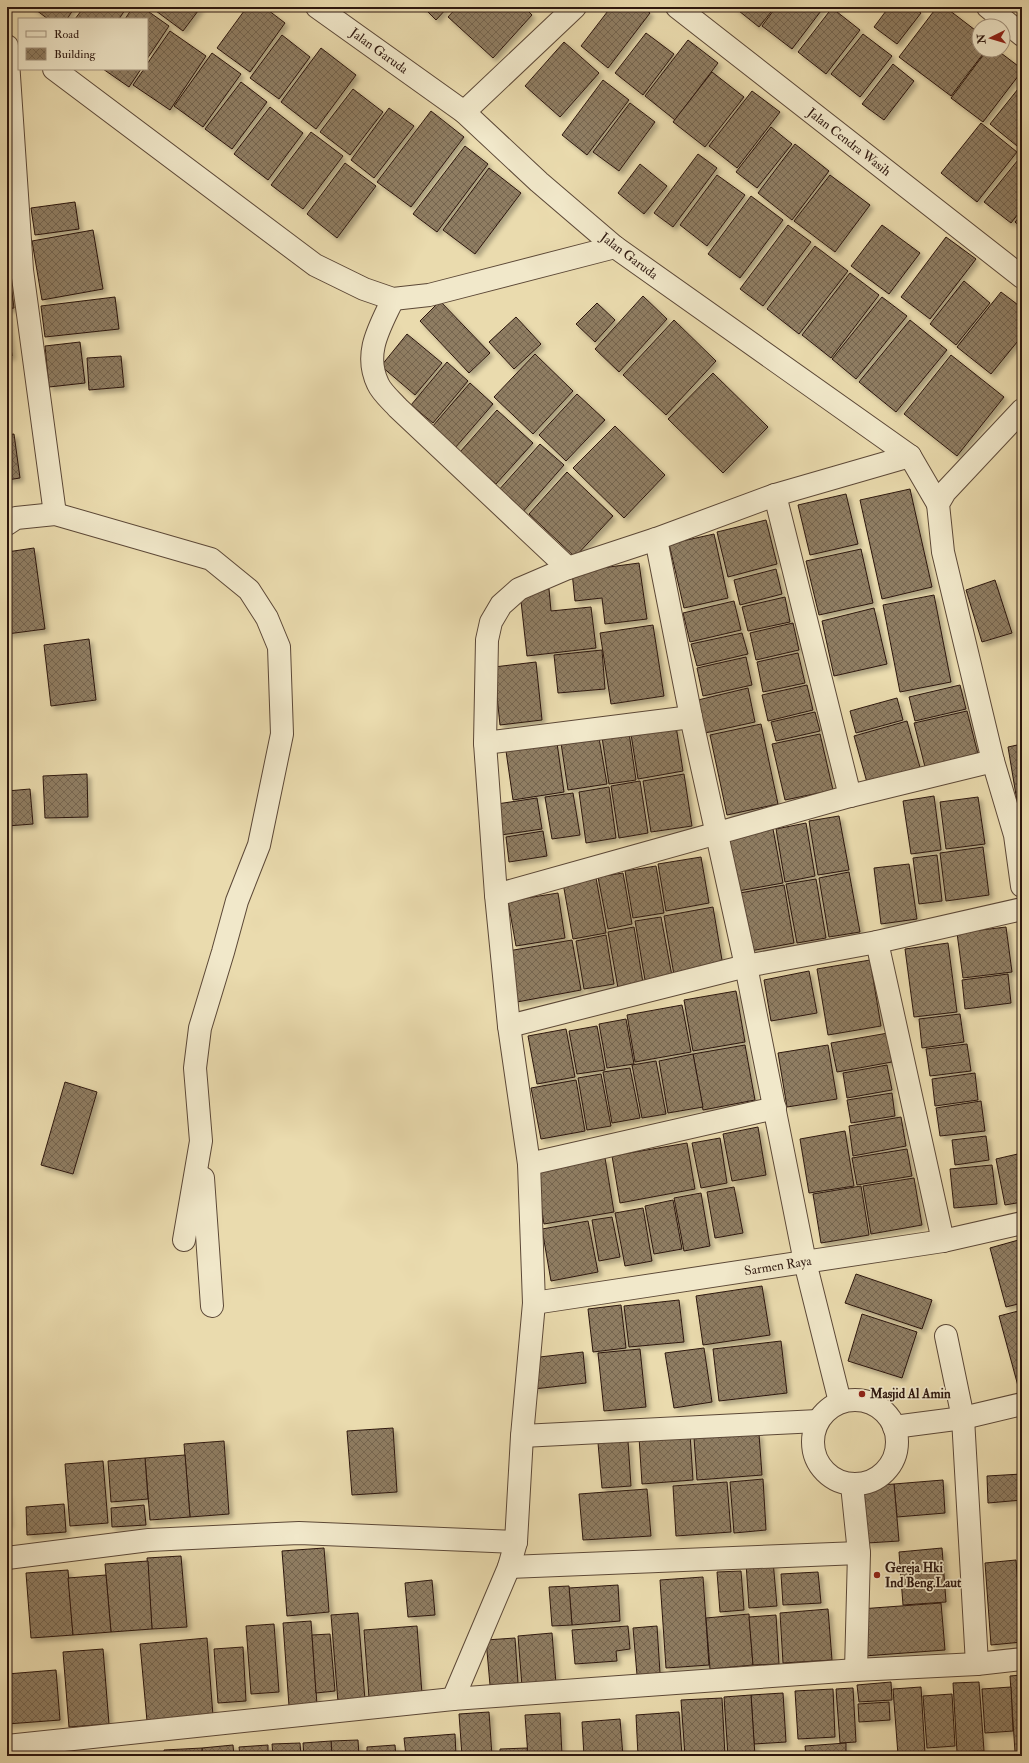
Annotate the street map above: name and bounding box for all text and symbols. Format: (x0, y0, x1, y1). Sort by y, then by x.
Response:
legend (18, 18, 148, 70)
north arrow (971, 18, 1011, 58)
street label: Jalan Garuda (346, 24, 412, 78)
text: Road (54, 27, 79, 42)
text: N (975, 32, 989, 45)
text: Building (54, 47, 97, 62)
street label: Jalan Cendra Wasih (803, 104, 894, 180)
street label: Jalan Garuda (596, 229, 662, 283)
street label: Sarmen Raya (743, 1253, 814, 1280)
place label: Masjid Al Amin (869, 1386, 951, 1402)
marker: Masjid Al Amin (857, 1389, 867, 1399)
place label: Gereja Hki Ind Beng.Laut (885, 1560, 962, 1592)
marker: Gereja Hki Ind Beng.Laut (872, 1570, 882, 1580)

